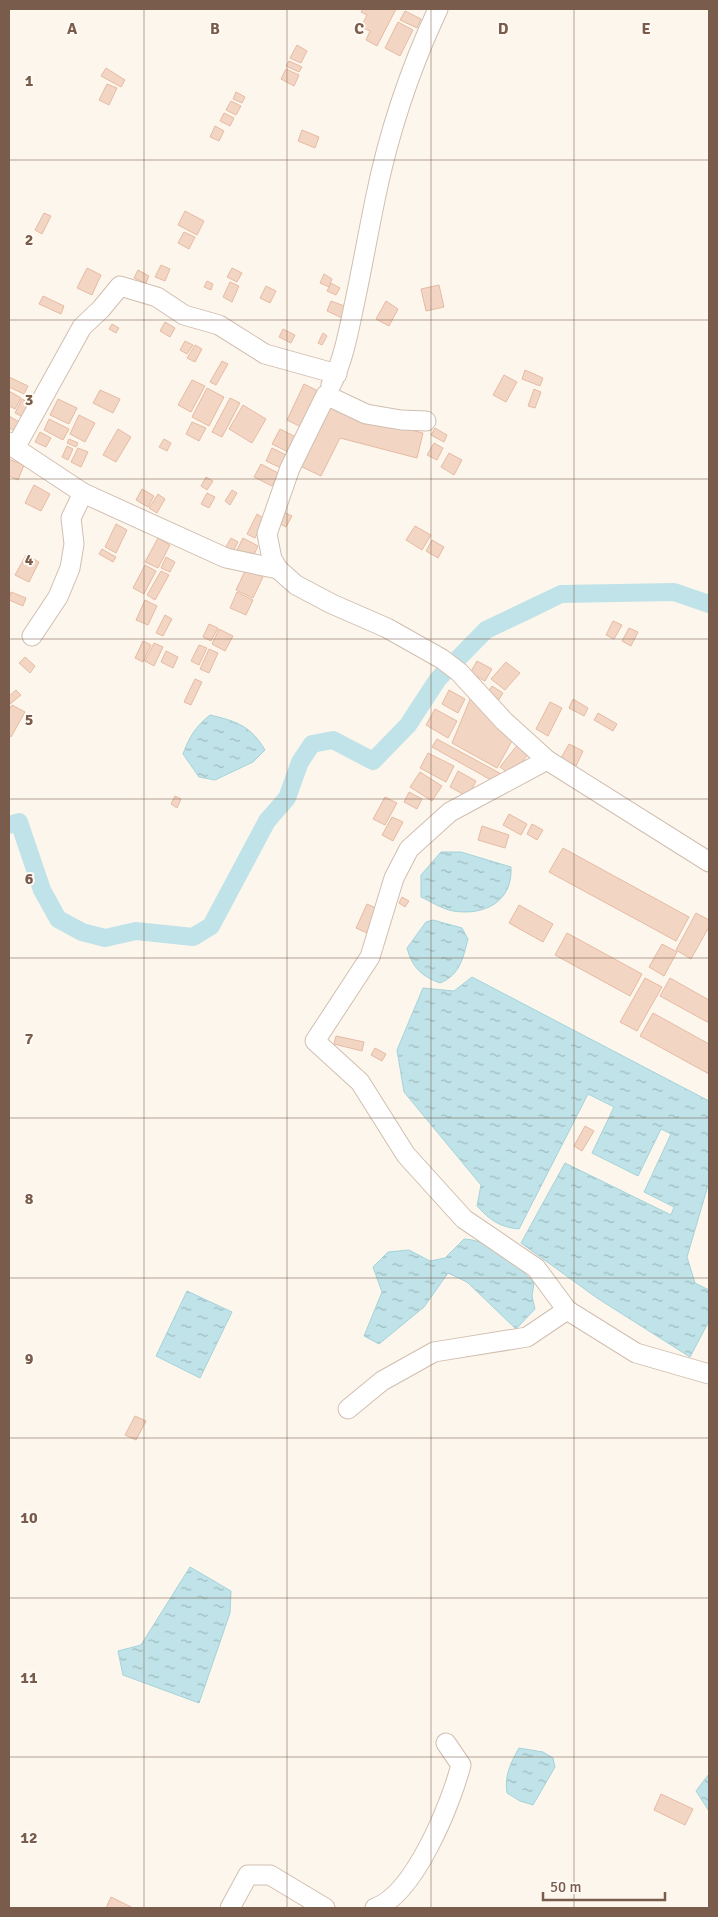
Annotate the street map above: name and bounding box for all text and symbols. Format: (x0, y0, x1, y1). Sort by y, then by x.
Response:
text: A (67, 19, 78, 39)
text: B (210, 19, 220, 39)
text: C (354, 19, 364, 39)
text: D (498, 19, 509, 39)
text: E (641, 19, 651, 39)
text: 1 (25, 71, 34, 91)
text: 2 (25, 230, 33, 250)
text: 3 (25, 390, 33, 410)
text: 4 (25, 550, 34, 570)
text: 5 (25, 710, 33, 730)
text: 6 (25, 869, 34, 889)
text: 7 (25, 1029, 34, 1049)
text: 8 (25, 1189, 34, 1209)
text: 9 (25, 1349, 34, 1369)
text: 10 (20, 1508, 38, 1528)
text: 11 (20, 1668, 38, 1688)
text: 12 (20, 1828, 38, 1848)
scale bar (543, 1870, 666, 1902)
text: 50 m (550, 1878, 581, 1896)

